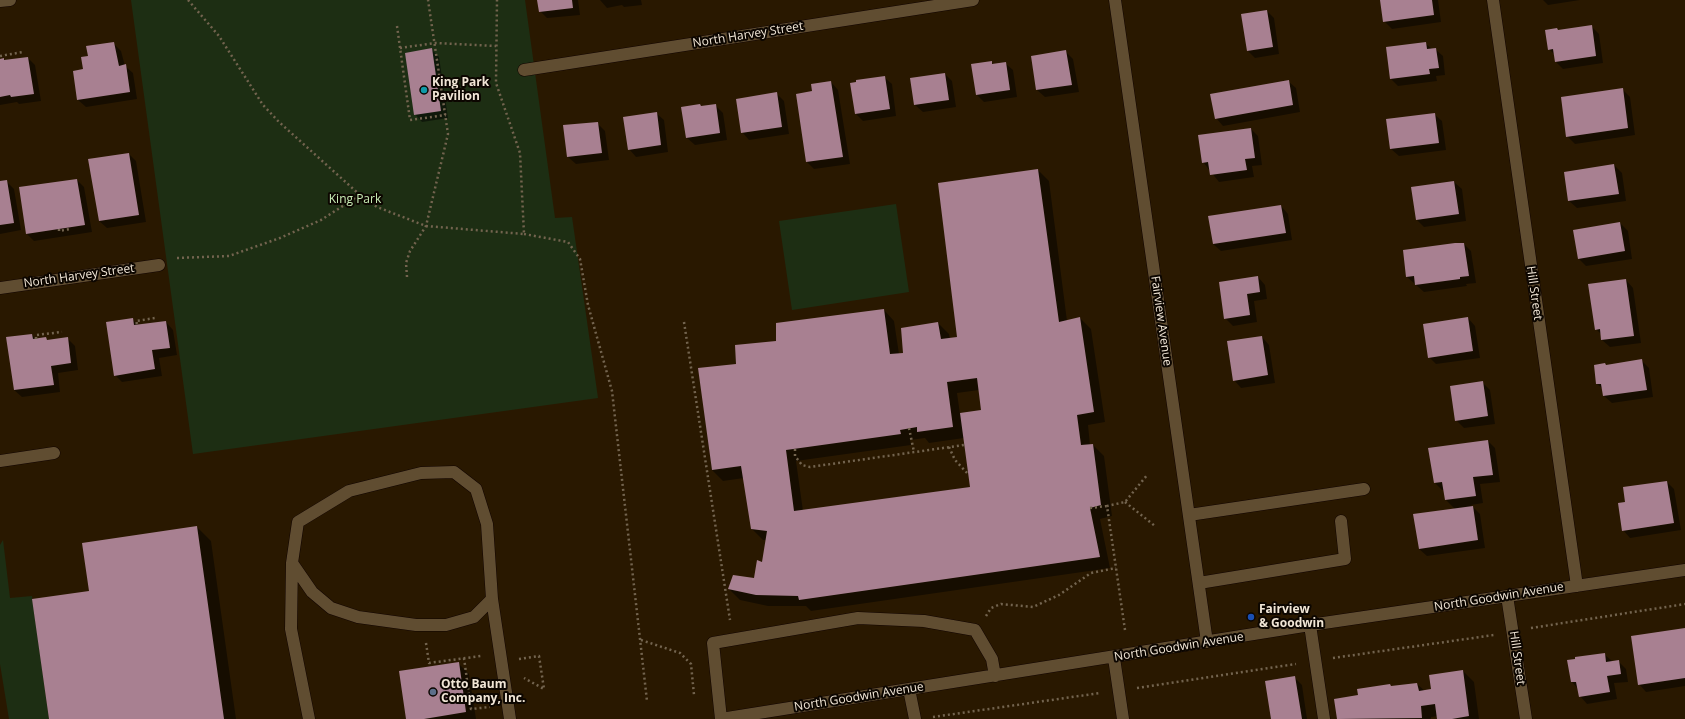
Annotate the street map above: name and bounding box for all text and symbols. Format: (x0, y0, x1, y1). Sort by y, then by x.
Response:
street label: North Harvey Street (692, 19, 804, 51)
place label: King Park Pavilion (432, 76, 489, 104)
marker: King Park Pavilion (419, 85, 429, 95)
park label: King Park (329, 193, 381, 207)
street label: North Harvey Street (23, 261, 135, 291)
street label: Hill Street (1523, 265, 1545, 321)
street label: Fairview Avenue (1148, 275, 1174, 367)
street label: North Goodwin Avenue (1433, 580, 1565, 614)
place label: Fairview & Goodwin (1259, 603, 1324, 631)
marker: Fairview & Goodwin (1246, 612, 1256, 622)
street label: North Goodwin Avenue (1113, 630, 1245, 664)
street label: Hill Street (1506, 630, 1528, 686)
place label: Otto Baum Company, Inc. (441, 678, 525, 706)
street label: North Goodwin Avenue (793, 680, 925, 714)
marker: Otto Baum Company, Inc. (428, 687, 438, 697)

